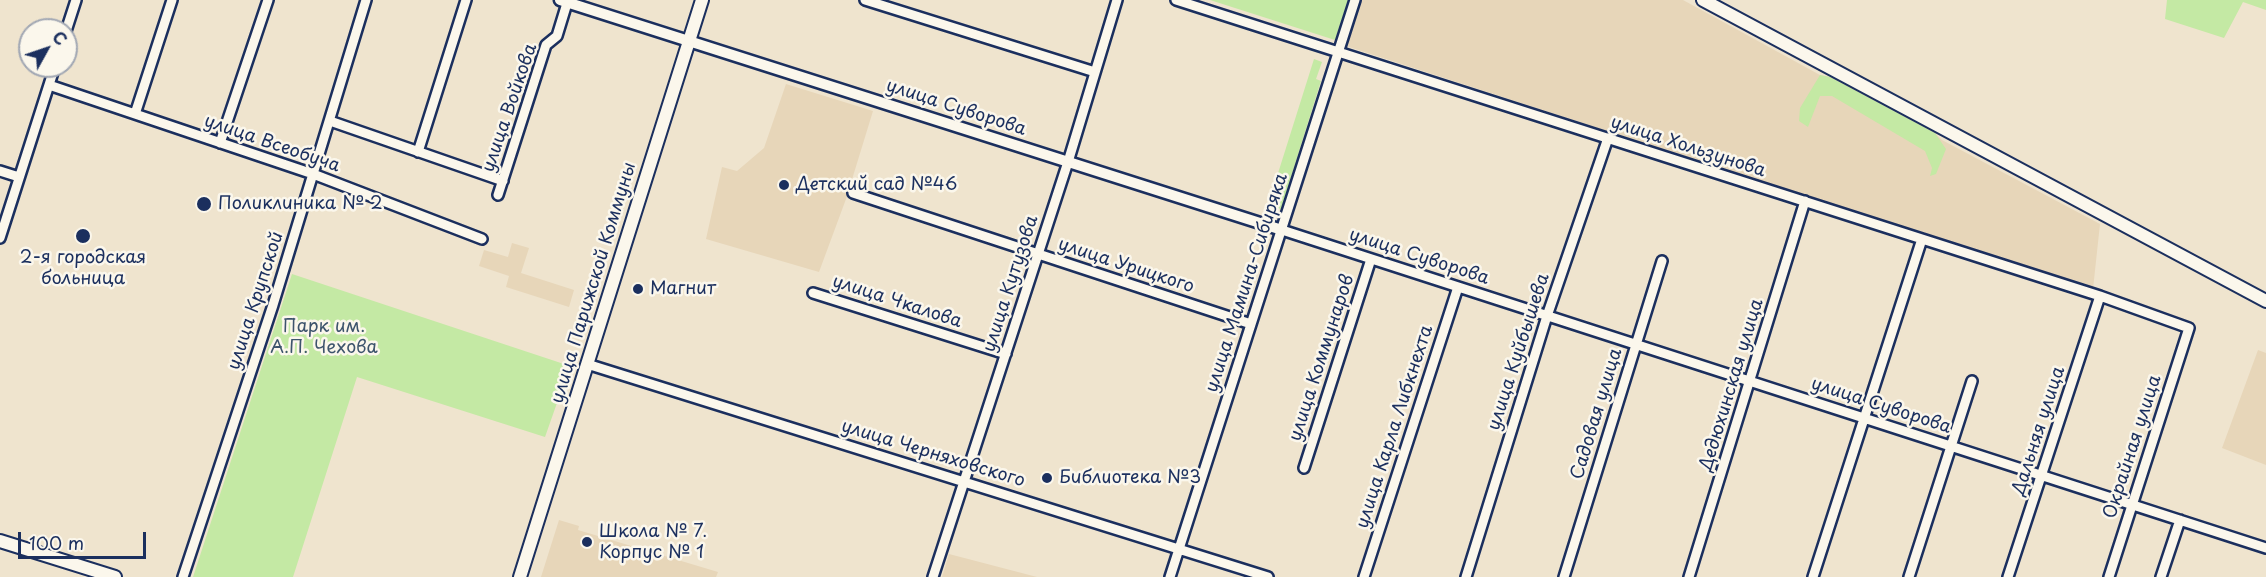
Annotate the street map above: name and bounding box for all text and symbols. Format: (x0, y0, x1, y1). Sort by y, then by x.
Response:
north arrow (18, 18, 78, 78)
text: С (47, 25, 73, 50)
street label: улица Войкова (478, 41, 542, 175)
street label: улица Суворова (883, 75, 1029, 141)
street label: улица Всеобуча (201, 111, 343, 177)
street label: улица Хользунова (1608, 112, 1768, 182)
street label: улица Парижской Коммуны (547, 160, 641, 406)
street label: улица Мамина-Сибиряка (1201, 171, 1293, 395)
place label: Детский сад №46 (796, 174, 957, 196)
marker: Детский сад №46 (777, 178, 791, 192)
place label: Поликлиника № 2 (218, 193, 383, 215)
marker: Поликлиника № 2 (195, 195, 213, 213)
street label: улица Кутузова (979, 213, 1043, 355)
street label: улица Суворова (1346, 224, 1492, 290)
marker: 2-я городская больница (74, 227, 92, 245)
street label: улица Крупской (223, 229, 289, 373)
street label: улица Урицкого (1055, 234, 1197, 298)
place label: 2-я городская больница (20, 247, 146, 290)
street label: улица Чкалова (830, 271, 964, 333)
street label: улица Куйбышева (1483, 271, 1555, 433)
street label: улица Коммунаров (1285, 272, 1359, 444)
place label: Магнит (650, 278, 716, 300)
marker: Магнит (631, 282, 645, 296)
street label: Дедюхинская улица (1696, 296, 1768, 474)
park label: Парк им. А.П. Чехова (270, 316, 378, 358)
street label: улица Карла Либкнехта (1352, 323, 1438, 531)
street label: Садовая улица (1567, 346, 1627, 482)
street label: Дальняя улица (2008, 364, 2070, 498)
street label: Окрайная улица (2100, 372, 2166, 522)
street label: улица Суворова (1808, 373, 1954, 439)
street label: улица Черняховского (838, 416, 1028, 492)
place label: Библиотека №3 (1059, 467, 1201, 489)
marker: Библиотека №3 (1040, 471, 1054, 485)
scale bar (21, 520, 148, 558)
place label: Школа № 7. Корпус № 1 (599, 521, 707, 564)
text: 100 m (29, 529, 84, 556)
marker: Школа № 7. Корпус № 1 (580, 535, 594, 549)

